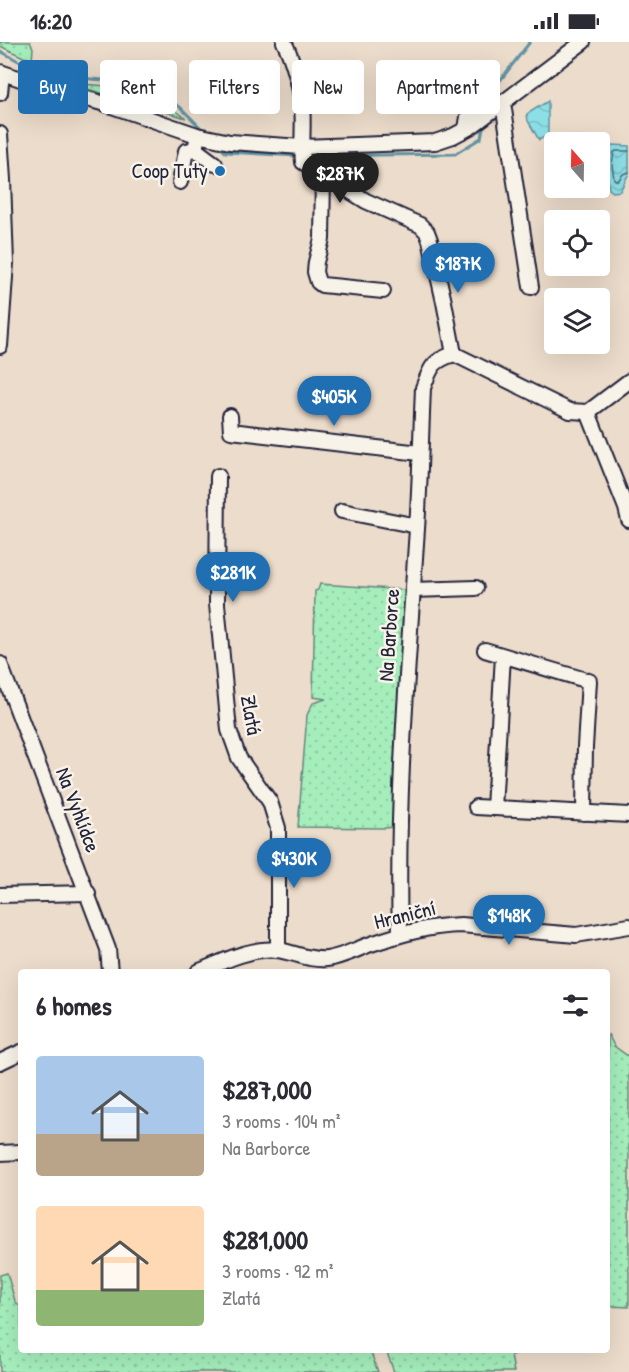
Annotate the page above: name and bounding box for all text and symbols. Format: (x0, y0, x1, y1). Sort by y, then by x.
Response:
text: 16:20 (30, 6, 72, 36)
chip: Buy (18, 60, 88, 114)
chip: Rent (100, 60, 177, 114)
chip: Filters (189, 60, 280, 114)
chip: New (292, 60, 364, 114)
chip: Apartment (376, 60, 500, 114)
north arrow (544, 132, 610, 198)
map controls (544, 132, 610, 354)
pin: $287K (298, 153, 382, 204)
place label: Coop Tuty (131, 156, 208, 185)
text: $287K (316, 159, 364, 186)
marker: Coop Tuty (213, 164, 227, 178)
button: locate (544, 210, 610, 276)
pin: $187K (416, 243, 500, 294)
text: $187K (435, 249, 481, 276)
button: layers (544, 288, 610, 354)
pin: $405K (292, 376, 376, 427)
text: $405K (311, 382, 357, 409)
pin: $281K (191, 552, 275, 603)
text: $281K (210, 558, 256, 585)
street label: Na Barborce (371, 588, 406, 682)
street label: Zlatá (234, 693, 269, 737)
street label: Na Vyhlídce (49, 763, 108, 856)
pin: $430K (252, 838, 336, 889)
text: $430K (271, 844, 317, 871)
street label: Hraniční (371, 893, 439, 936)
pin: $148K (467, 895, 551, 946)
text: $148K (487, 901, 531, 928)
text: 6 homes (36, 988, 112, 1023)
icon: filters (559, 989, 592, 1022)
text: $287,000 (222, 1072, 312, 1107)
icon: home (84, 1080, 156, 1152)
text: 3 rooms · 104 m² (222, 1107, 340, 1134)
text: Na Barborce (222, 1134, 310, 1161)
text: $281,000 (222, 1222, 308, 1257)
icon: home (84, 1230, 156, 1302)
text: 3 rooms · 92 m² (222, 1257, 333, 1284)
text: Zlatá (222, 1284, 260, 1311)

